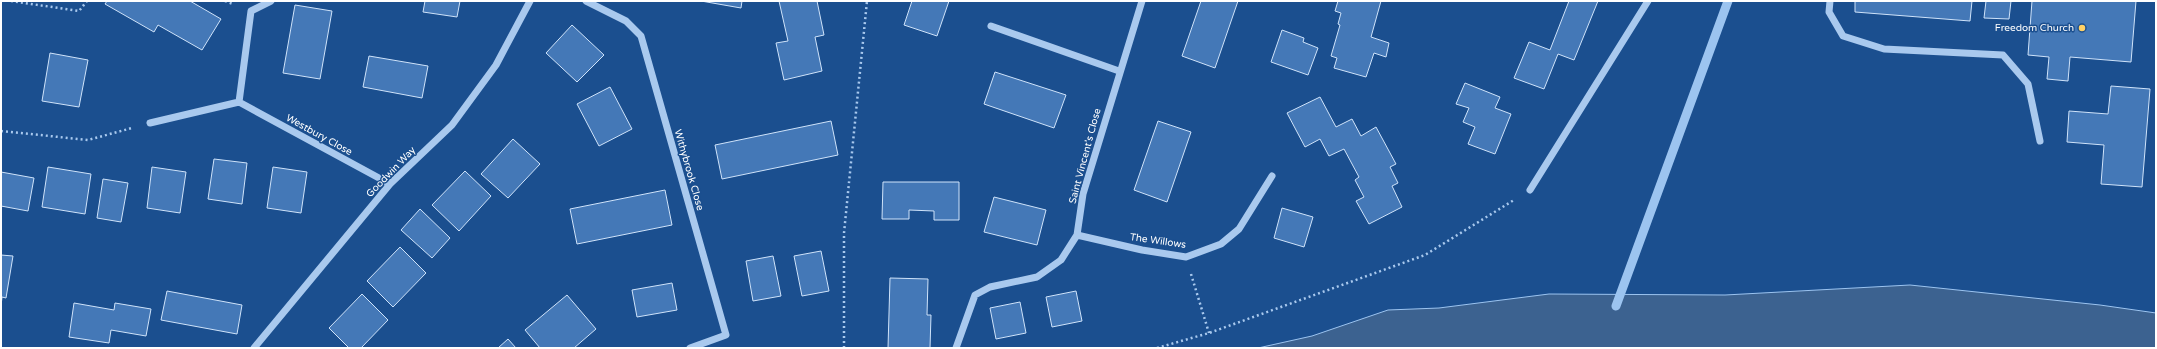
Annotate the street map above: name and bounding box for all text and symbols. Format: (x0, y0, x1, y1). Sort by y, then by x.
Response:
place label: Freedom Church (1995, 22, 2074, 34)
marker: Freedom Church (2077, 23, 2087, 33)
street label: Saint Vincent's Close (1066, 107, 1104, 205)
street label: Westbury Close (284, 112, 355, 158)
street label: Withybrook Close (672, 128, 706, 212)
street label: Goodwin Way (364, 144, 419, 200)
street label: The Willows (1129, 231, 1187, 251)

